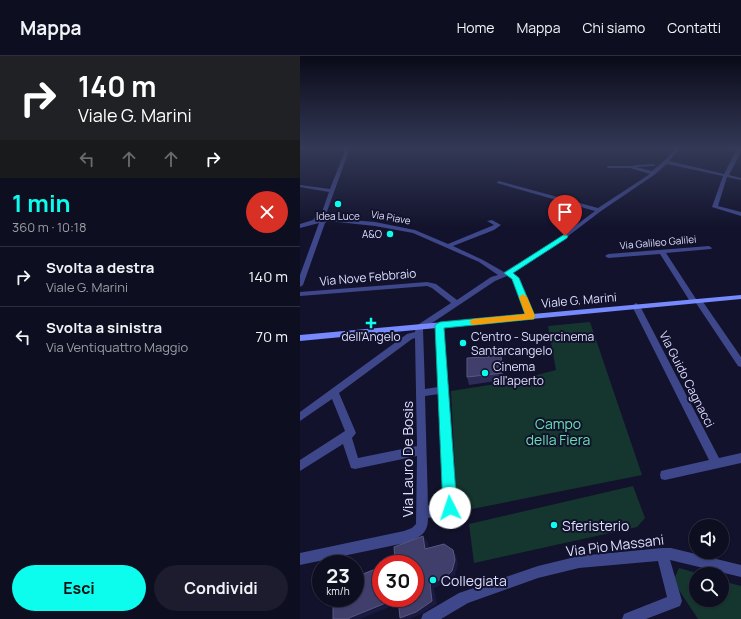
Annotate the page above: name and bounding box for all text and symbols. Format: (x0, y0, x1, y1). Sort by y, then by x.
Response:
text: Mappa (20, 15, 82, 41)
text: Home (457, 18, 495, 37)
text: Mappa (517, 18, 560, 37)
text: Chi siamo (582, 18, 645, 37)
text: Contatti (667, 18, 721, 37)
text: 140 m (78, 67, 157, 105)
icon: right (12, 72, 64, 124)
text: Viale G. Marini (78, 103, 192, 127)
icon: left (76, 148, 98, 170)
icon: ahead (118, 148, 140, 170)
icon: ahead (160, 148, 182, 170)
icon: right (202, 148, 224, 170)
text: 1 min (12, 186, 71, 219)
button: close (246, 191, 288, 233)
pin (548, 195, 582, 236)
marker: Idea Luce (333, 199, 343, 209)
icon: arrive (554, 201, 576, 223)
street label: Via Piave (370, 207, 412, 227)
place label: Idea Luce (316, 209, 360, 223)
text: 360 m · 10:18 (12, 218, 86, 236)
place label: A&O (362, 227, 382, 241)
marker: A&O (385, 229, 395, 239)
street label: Via Galileo Galilei (619, 232, 697, 252)
text: Svolta a destra (46, 257, 154, 278)
street label: Via Nove Febbraio (319, 264, 417, 290)
icon: right (12, 266, 34, 288)
text: 140 m (248, 266, 288, 287)
text: Viale G. Marini (46, 278, 128, 296)
street label: Viale G. Marini (540, 288, 618, 312)
text: Svolta a sinistra (46, 317, 162, 338)
marker: dell'Angelo (366, 318, 376, 328)
icon: left (12, 326, 34, 348)
text: 70 m (256, 326, 288, 347)
place label: dell'Angelo (341, 328, 401, 345)
place label: C'entro - Supercinema Santarcangelo (471, 328, 594, 359)
street label: Via Guido Cagnacci (655, 328, 719, 430)
text: Via Ventiquattro Maggio (46, 338, 188, 356)
marker: C'entro - Supercinema Santarcangelo (458, 338, 468, 348)
place label: Cinema all'aperto (493, 358, 544, 389)
marker: Cinema all'aperto (480, 368, 490, 378)
street label: Via Lauro De Bosis (398, 401, 417, 517)
park label: Campo della Fiera (526, 414, 590, 449)
position arrow (429, 487, 471, 529)
place label: Sferisterio (562, 516, 629, 535)
map controls (689, 519, 729, 607)
button: sound (689, 519, 729, 559)
marker: Sferisterio (549, 520, 559, 530)
street label: Via Pio Massani (565, 530, 665, 560)
speed limit sign: 30 (372, 555, 424, 607)
text: 23 (326, 562, 350, 589)
button: Esci (12, 565, 146, 611)
button: Condividi (154, 565, 288, 611)
button: search (689, 567, 729, 607)
place label: Collegiata (441, 571, 507, 590)
marker: Collegiata (428, 575, 438, 585)
text: km/h (326, 584, 350, 598)

